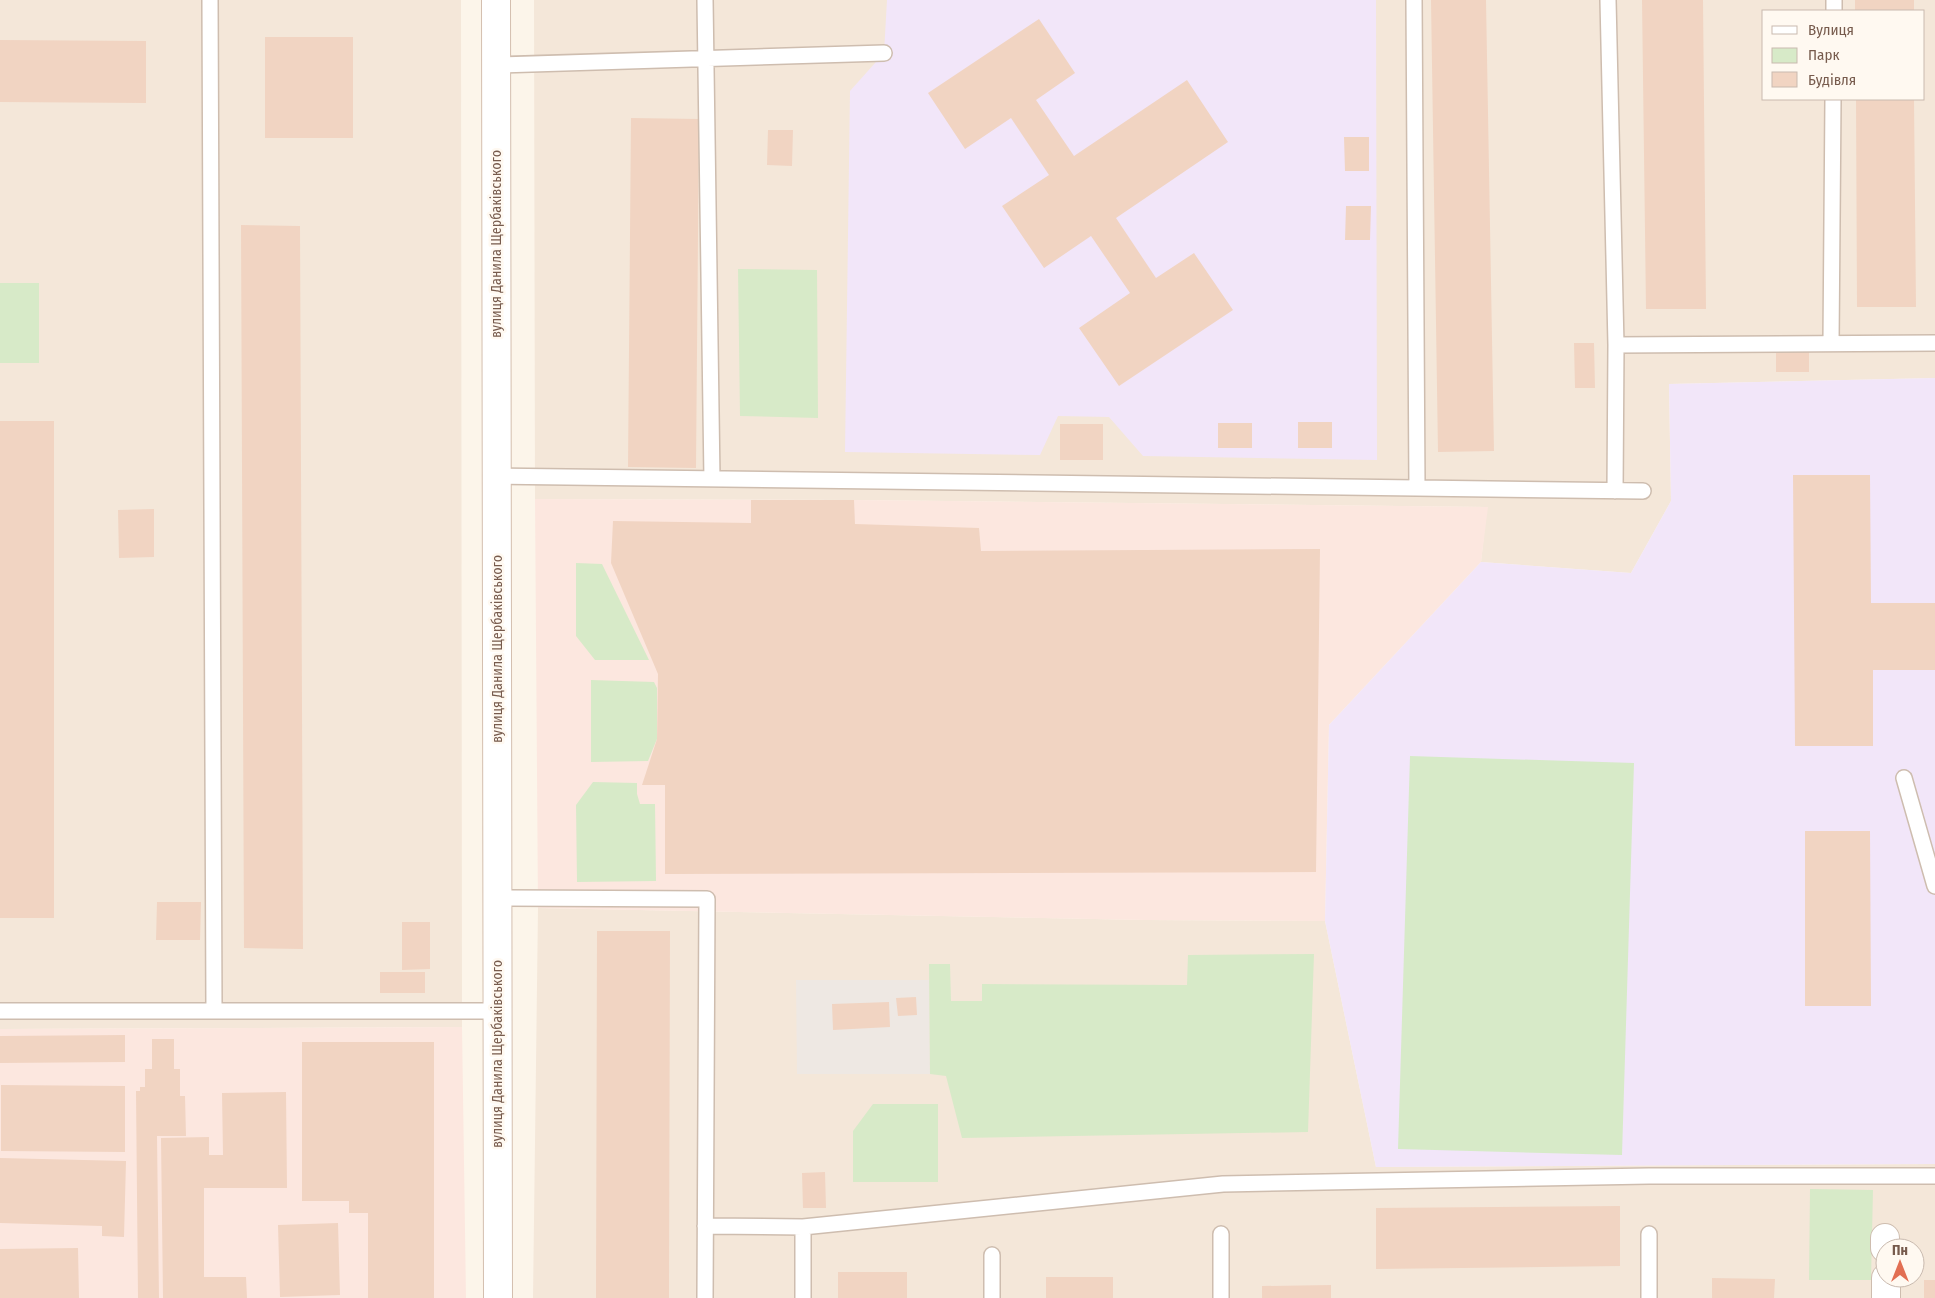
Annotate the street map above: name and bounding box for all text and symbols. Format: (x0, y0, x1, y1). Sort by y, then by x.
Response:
legend (1762, 10, 1925, 100)
text: Вулиця (1808, 21, 1854, 39)
text: Парк (1808, 46, 1839, 64)
text: Будівля (1808, 71, 1856, 89)
street label: вулиця Данила Щербаківського (488, 150, 505, 338)
street label: вулиця Данила Щербаківського (489, 555, 506, 743)
street label: вулиця Данила Щербаківського (489, 960, 506, 1148)
north arrow (1875, 1238, 1925, 1288)
text: Пн (1892, 1242, 1908, 1259)

